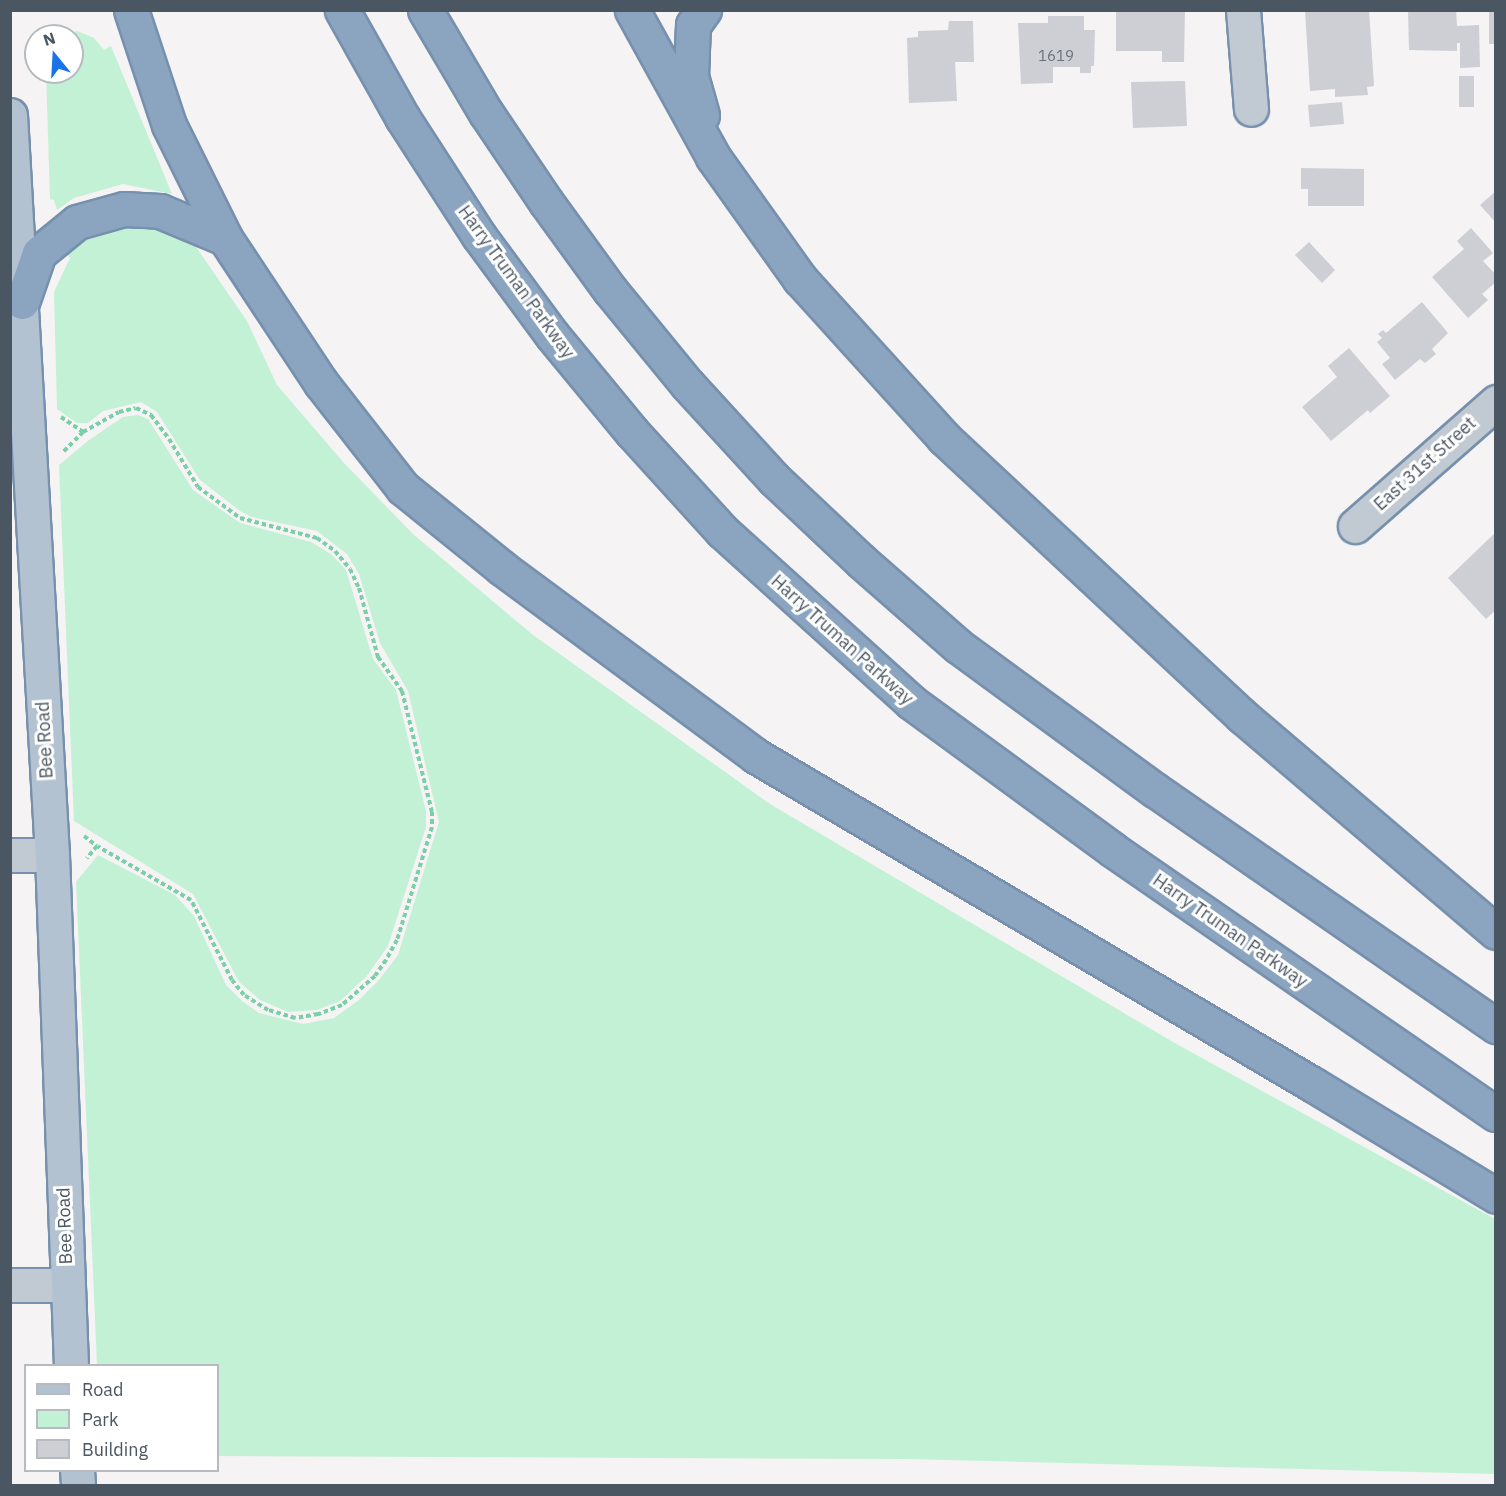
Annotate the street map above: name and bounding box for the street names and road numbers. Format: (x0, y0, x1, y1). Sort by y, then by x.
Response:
street label: Harry Truman Parkway (453, 201, 579, 363)
street label: East 31st Street (1370, 413, 1480, 515)
street label: Harry Truman Parkway (767, 571, 917, 709)
street label: Bee Road (32, 701, 58, 779)
street label: Harry Truman Parkway (1149, 869, 1311, 993)
street label: Bee Road (53, 1187, 77, 1265)

